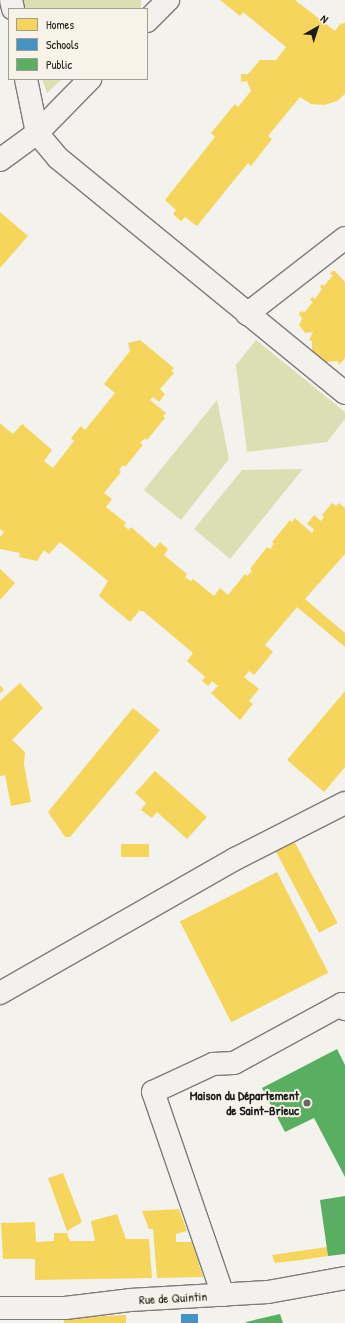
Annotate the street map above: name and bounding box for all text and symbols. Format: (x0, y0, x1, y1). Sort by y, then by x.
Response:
legend (8, 8, 148, 80)
north arrow (297, 8, 337, 48)
text: N (318, 11, 331, 26)
text: Homes (46, 16, 74, 33)
text: Schools (46, 36, 79, 53)
text: Public (46, 56, 72, 73)
place label: Maison du Département de Saint-Brieuc (190, 1088, 299, 1119)
marker: Maison du Département de Saint-Brieuc (302, 1098, 312, 1108)
street label: Rue de Quintin (139, 1288, 207, 1308)

